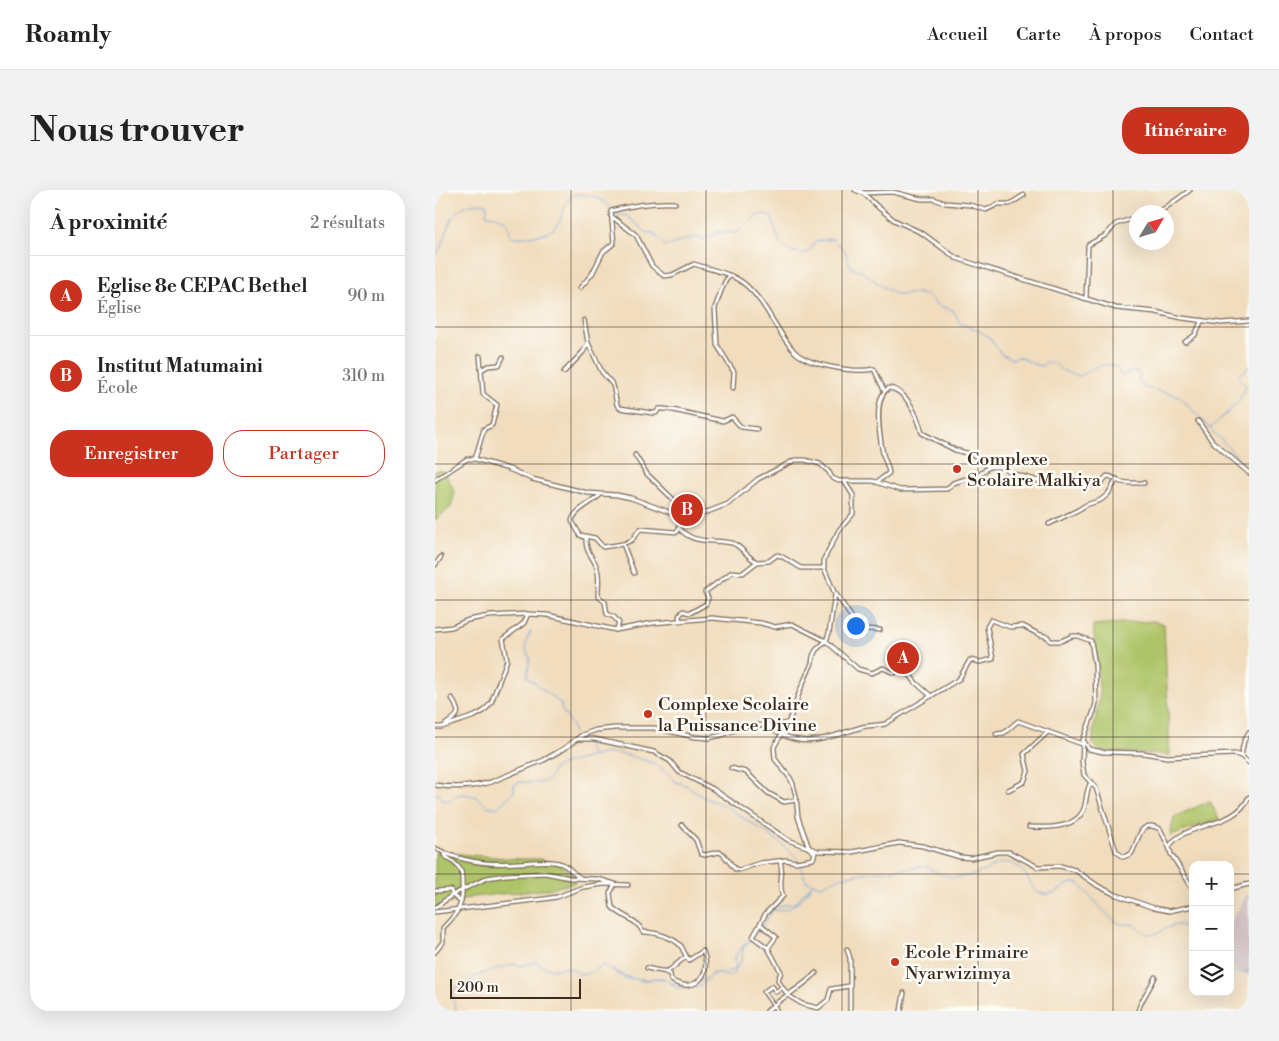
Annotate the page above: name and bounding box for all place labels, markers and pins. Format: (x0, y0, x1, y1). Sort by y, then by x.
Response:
place label: Complexe Scolaire Malkiya (967, 448, 1102, 492)
marker: Complexe Scolaire Malkiya (951, 463, 963, 475)
pin: B (671, 491, 703, 529)
pin: A (887, 639, 919, 677)
place label: Complexe Scolaire la Puissance Divine (658, 693, 817, 737)
marker: Complexe Scolaire la Puissance Divine (642, 708, 654, 720)
place label: Ecole Primaire Nyarwizimya (905, 941, 1029, 985)
marker: Ecole Primaire Nyarwizimya (889, 956, 901, 968)

